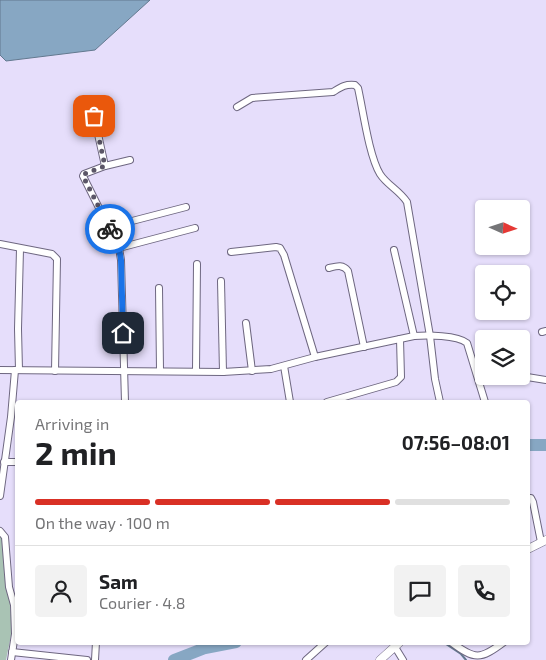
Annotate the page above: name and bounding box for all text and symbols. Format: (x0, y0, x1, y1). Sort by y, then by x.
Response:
pin (73, 95, 115, 137)
icon: bag (80, 102, 108, 130)
north arrow (475, 200, 530, 255)
map controls (475, 200, 530, 385)
courier (85, 204, 135, 254)
icon: bike (96, 215, 124, 243)
button: locate (475, 265, 530, 320)
pin (102, 312, 144, 354)
icon: home (109, 319, 137, 347)
button: layers (475, 330, 530, 385)
text: Arriving in (35, 414, 109, 433)
text: 07:56–08:01 (402, 431, 510, 454)
text: 2 min (35, 433, 117, 471)
text: On the way · 100 m (35, 513, 170, 532)
button: person (35, 565, 87, 617)
button: chat (394, 565, 446, 617)
button: phone (458, 565, 510, 617)
text: Sam (99, 570, 138, 593)
text: Courier · 4.8 (99, 593, 186, 612)

